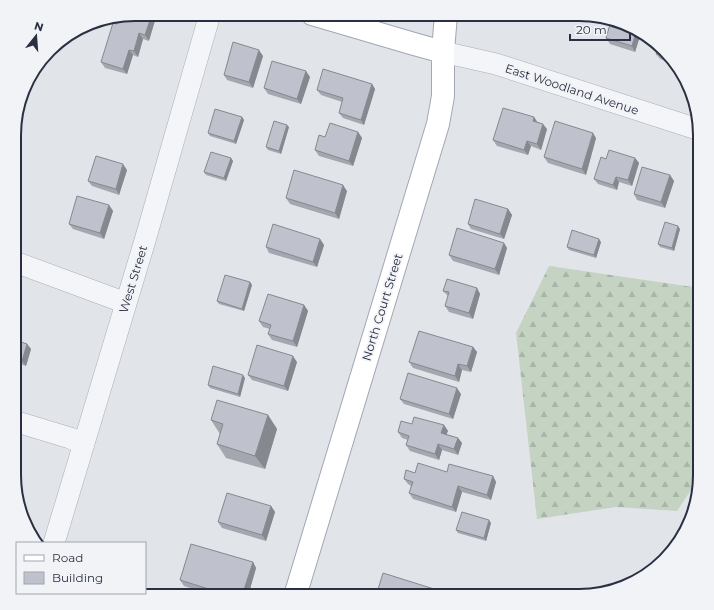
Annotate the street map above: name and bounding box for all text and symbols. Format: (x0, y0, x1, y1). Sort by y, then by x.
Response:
north arrow (16, 16, 56, 56)
scale bar (570, 16, 630, 42)
text: N (33, 18, 45, 34)
text: 20 m (576, 22, 607, 37)
street label: East Woodland Avenue (503, 60, 641, 118)
street label: West Street (116, 243, 150, 315)
street label: North Court Street (359, 251, 406, 363)
legend (16, 542, 146, 594)
text: Road (52, 550, 83, 565)
text: Building (52, 570, 103, 585)

